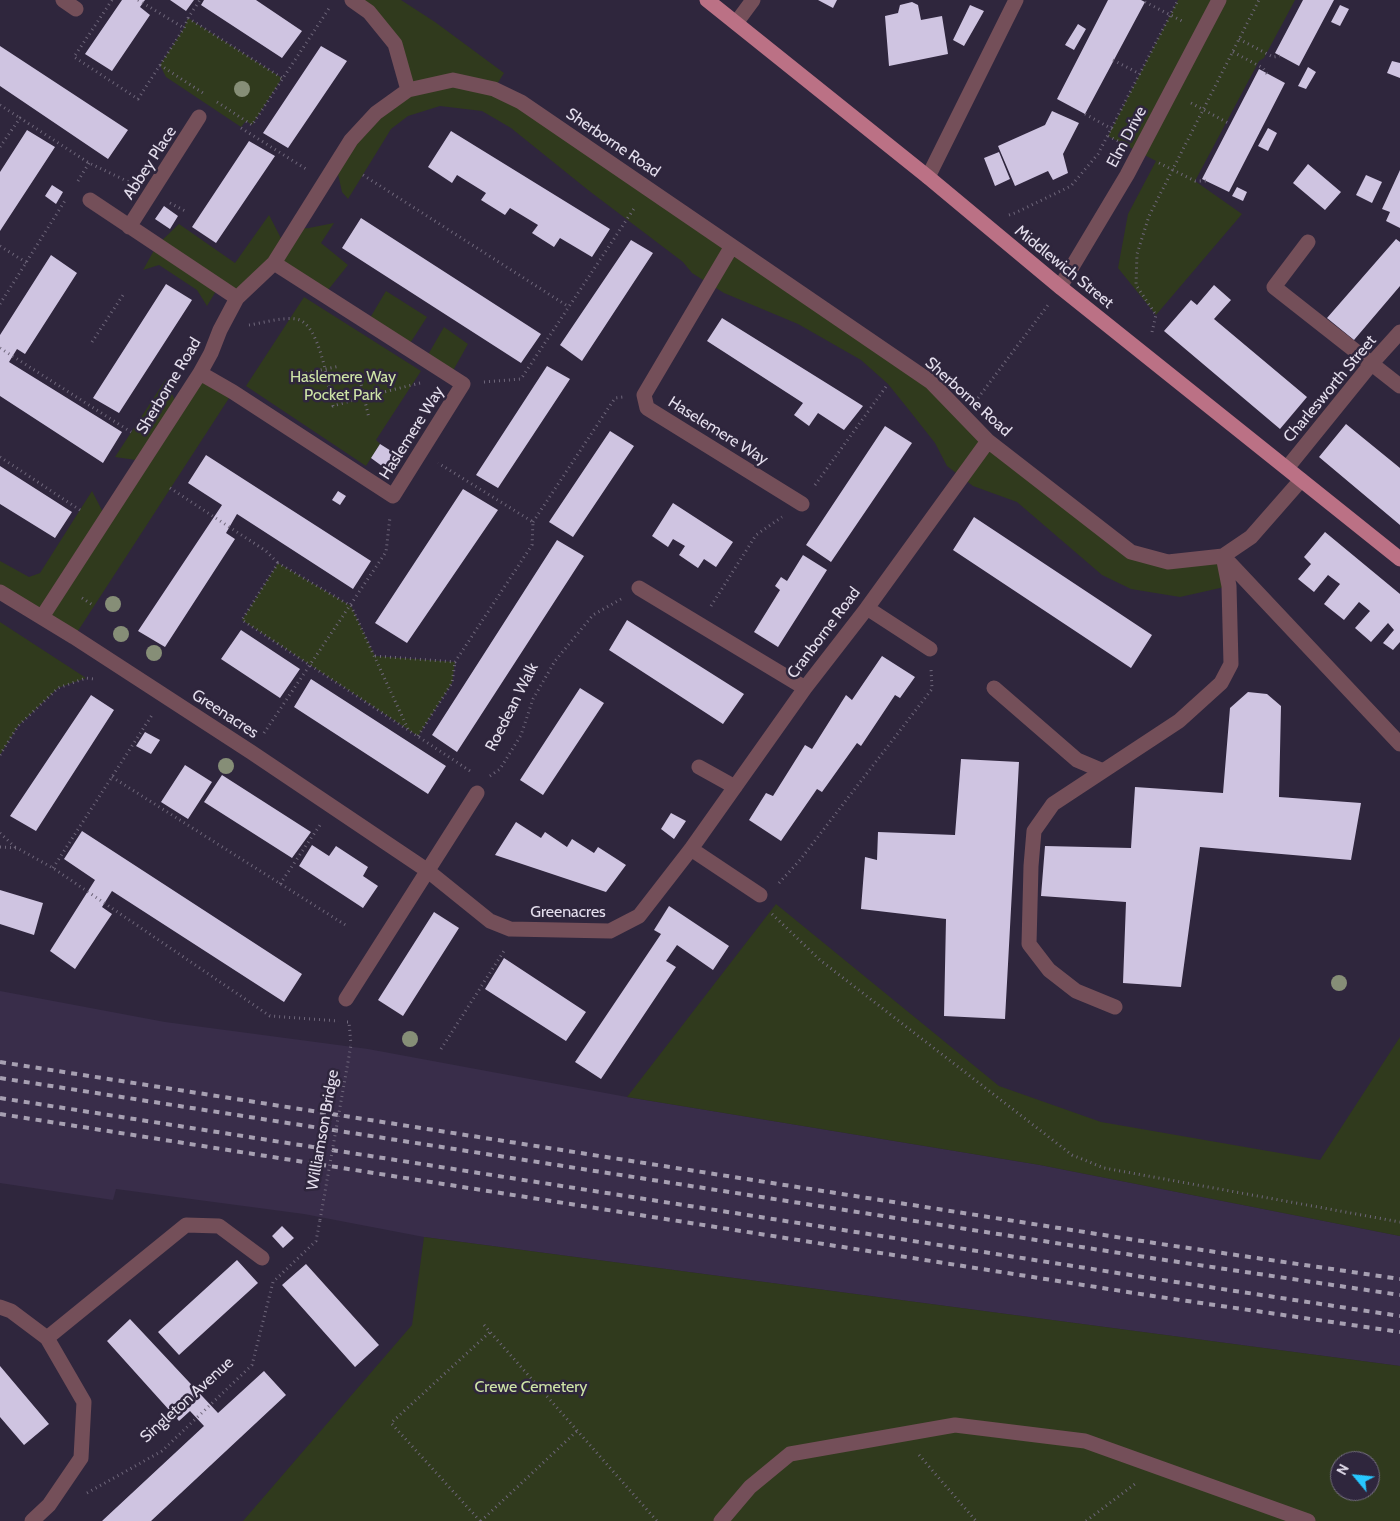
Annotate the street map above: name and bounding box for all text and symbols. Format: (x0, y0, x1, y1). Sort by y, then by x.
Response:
street label: Elm Drive (1103, 103, 1151, 171)
street label: Sherborne Road (562, 104, 664, 182)
street label: Abbey Place (119, 123, 181, 203)
street label: Middlewich Street (1011, 221, 1117, 313)
street label: Charlesworth Street (1280, 332, 1380, 446)
street label: Sherborne Road (133, 334, 205, 438)
street label: Sherborne Road (921, 353, 1015, 441)
park label: Haslemere Way Pocket Park (290, 367, 396, 405)
street label: Haslemere Way (376, 383, 448, 483)
street label: Haselemere Way (664, 393, 772, 469)
street label: Cranborne Road (783, 584, 865, 682)
street label: Roedean Walk (481, 660, 543, 754)
street label: Greenacres (188, 685, 262, 743)
street label: Greenacres (530, 902, 606, 922)
street label: Williamson Bridge (303, 1068, 343, 1192)
street label: Singleton Avenue (136, 1353, 238, 1447)
park label: Crewe Cemetery (475, 1377, 587, 1397)
north arrow (1330, 1451, 1380, 1501)
text: N (1332, 1461, 1353, 1478)

